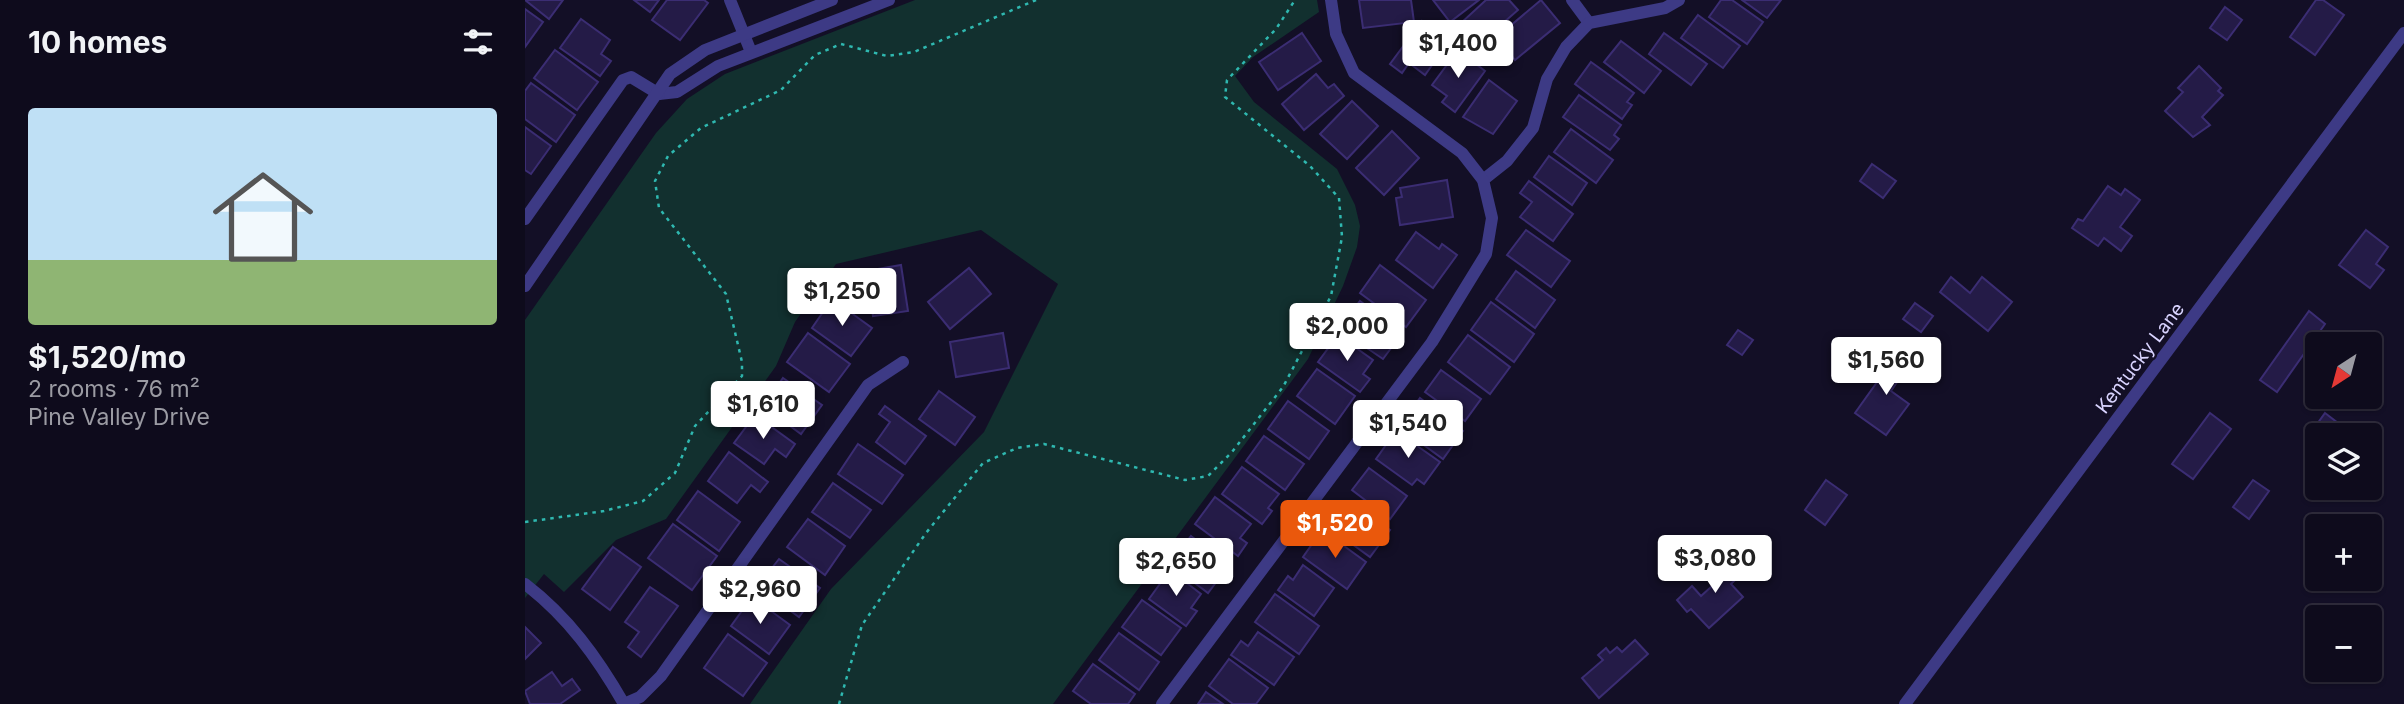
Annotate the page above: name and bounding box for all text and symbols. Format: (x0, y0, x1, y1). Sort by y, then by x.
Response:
pin: $1,400 (1401, 20, 1515, 80)
icon: filters (459, 23, 497, 61)
text: 10 homes (28, 24, 167, 60)
text: $1,400 (1418, 29, 1498, 57)
icon: home (200, 154, 326, 280)
pin: $1,250 (785, 268, 899, 328)
text: $1,250 (803, 277, 881, 305)
street label: Kentucky Lane (2091, 298, 2189, 418)
pin: $2,000 (1290, 304, 1404, 363)
text: $2,000 (1305, 312, 1389, 340)
north arrow (2305, 332, 2382, 410)
map controls (2305, 332, 2382, 682)
pin: $1,560 (1829, 338, 1943, 397)
text: $1,520/mo (28, 339, 186, 375)
text: $1,560 (1847, 346, 1925, 374)
text: 2 rooms · 76 m² (28, 375, 200, 403)
pin: $1,610 (706, 382, 820, 441)
text: $1,610 (727, 390, 799, 418)
pin: $1,540 (1351, 400, 1465, 460)
text: Pine Valley Drive (28, 403, 210, 431)
text: $1,540 (1369, 409, 1447, 437)
button: layers (2305, 423, 2382, 500)
pin: $1,520 (1278, 500, 1392, 560)
text: $1,520 (1296, 509, 1374, 537)
button: + (2305, 514, 2382, 591)
pin: $3,080 (1658, 536, 1772, 595)
pin: $2,650 (1119, 538, 1233, 598)
text: $3,080 (1674, 544, 1756, 572)
text: $2,650 (1135, 547, 1217, 575)
pin: $2,960 (703, 566, 817, 626)
text: $2,960 (719, 575, 801, 603)
button: − (2305, 605, 2382, 682)

